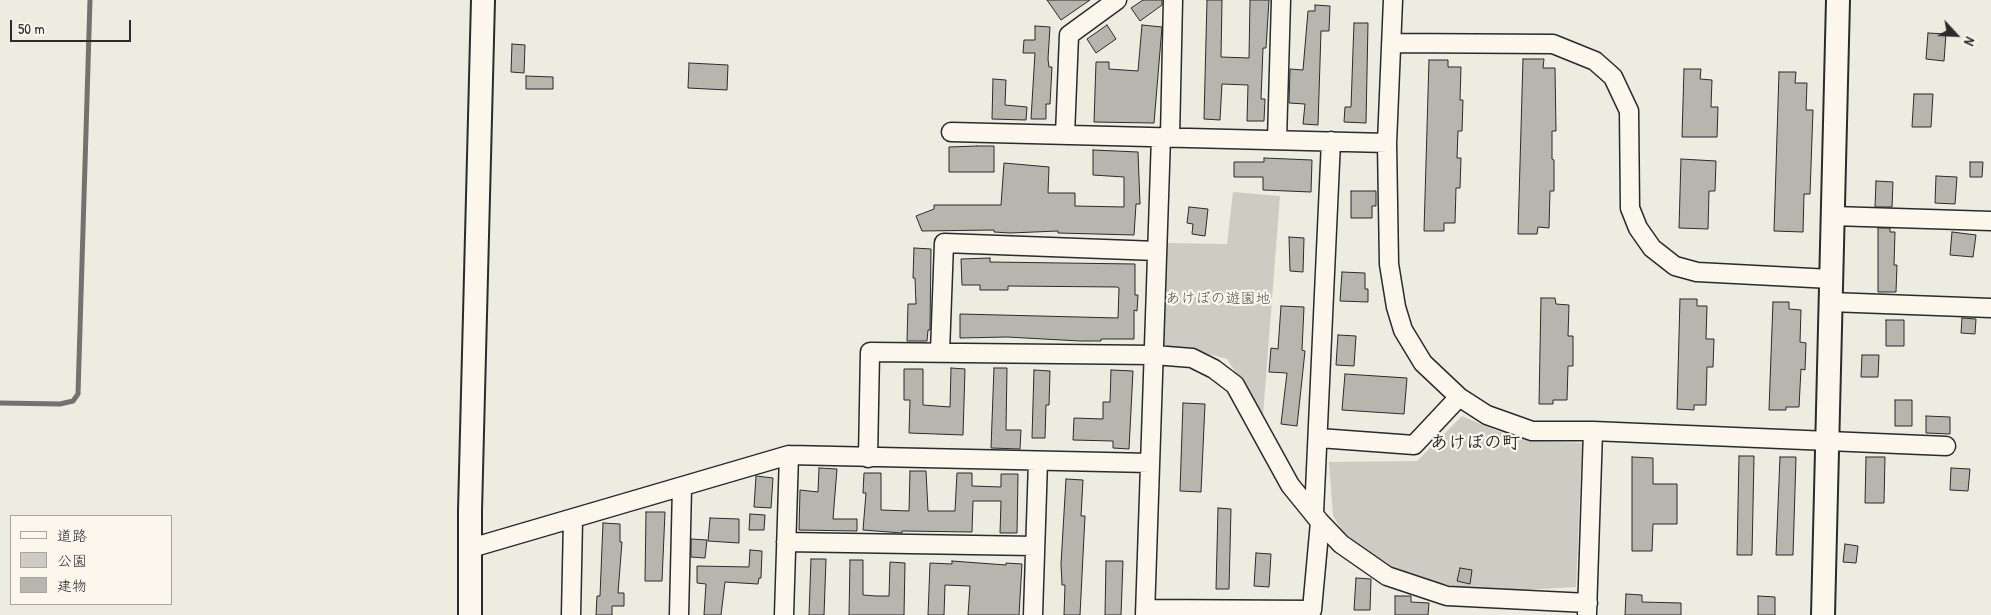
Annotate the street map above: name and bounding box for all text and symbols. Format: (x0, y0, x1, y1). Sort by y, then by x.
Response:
scale bar (12, 10, 134, 42)
north arrow (1931, 10, 1981, 60)
text: 50 m (18, 18, 45, 39)
text: N (1960, 34, 1980, 49)
park label: あけぼの遊園地 (1166, 290, 1270, 308)
district label: あけぼの町 (1430, 432, 1520, 454)
legend (10, 515, 172, 605)
text: 道路 (57, 525, 87, 546)
text: 公園 (57, 550, 87, 571)
text: 建物 (57, 575, 87, 596)

